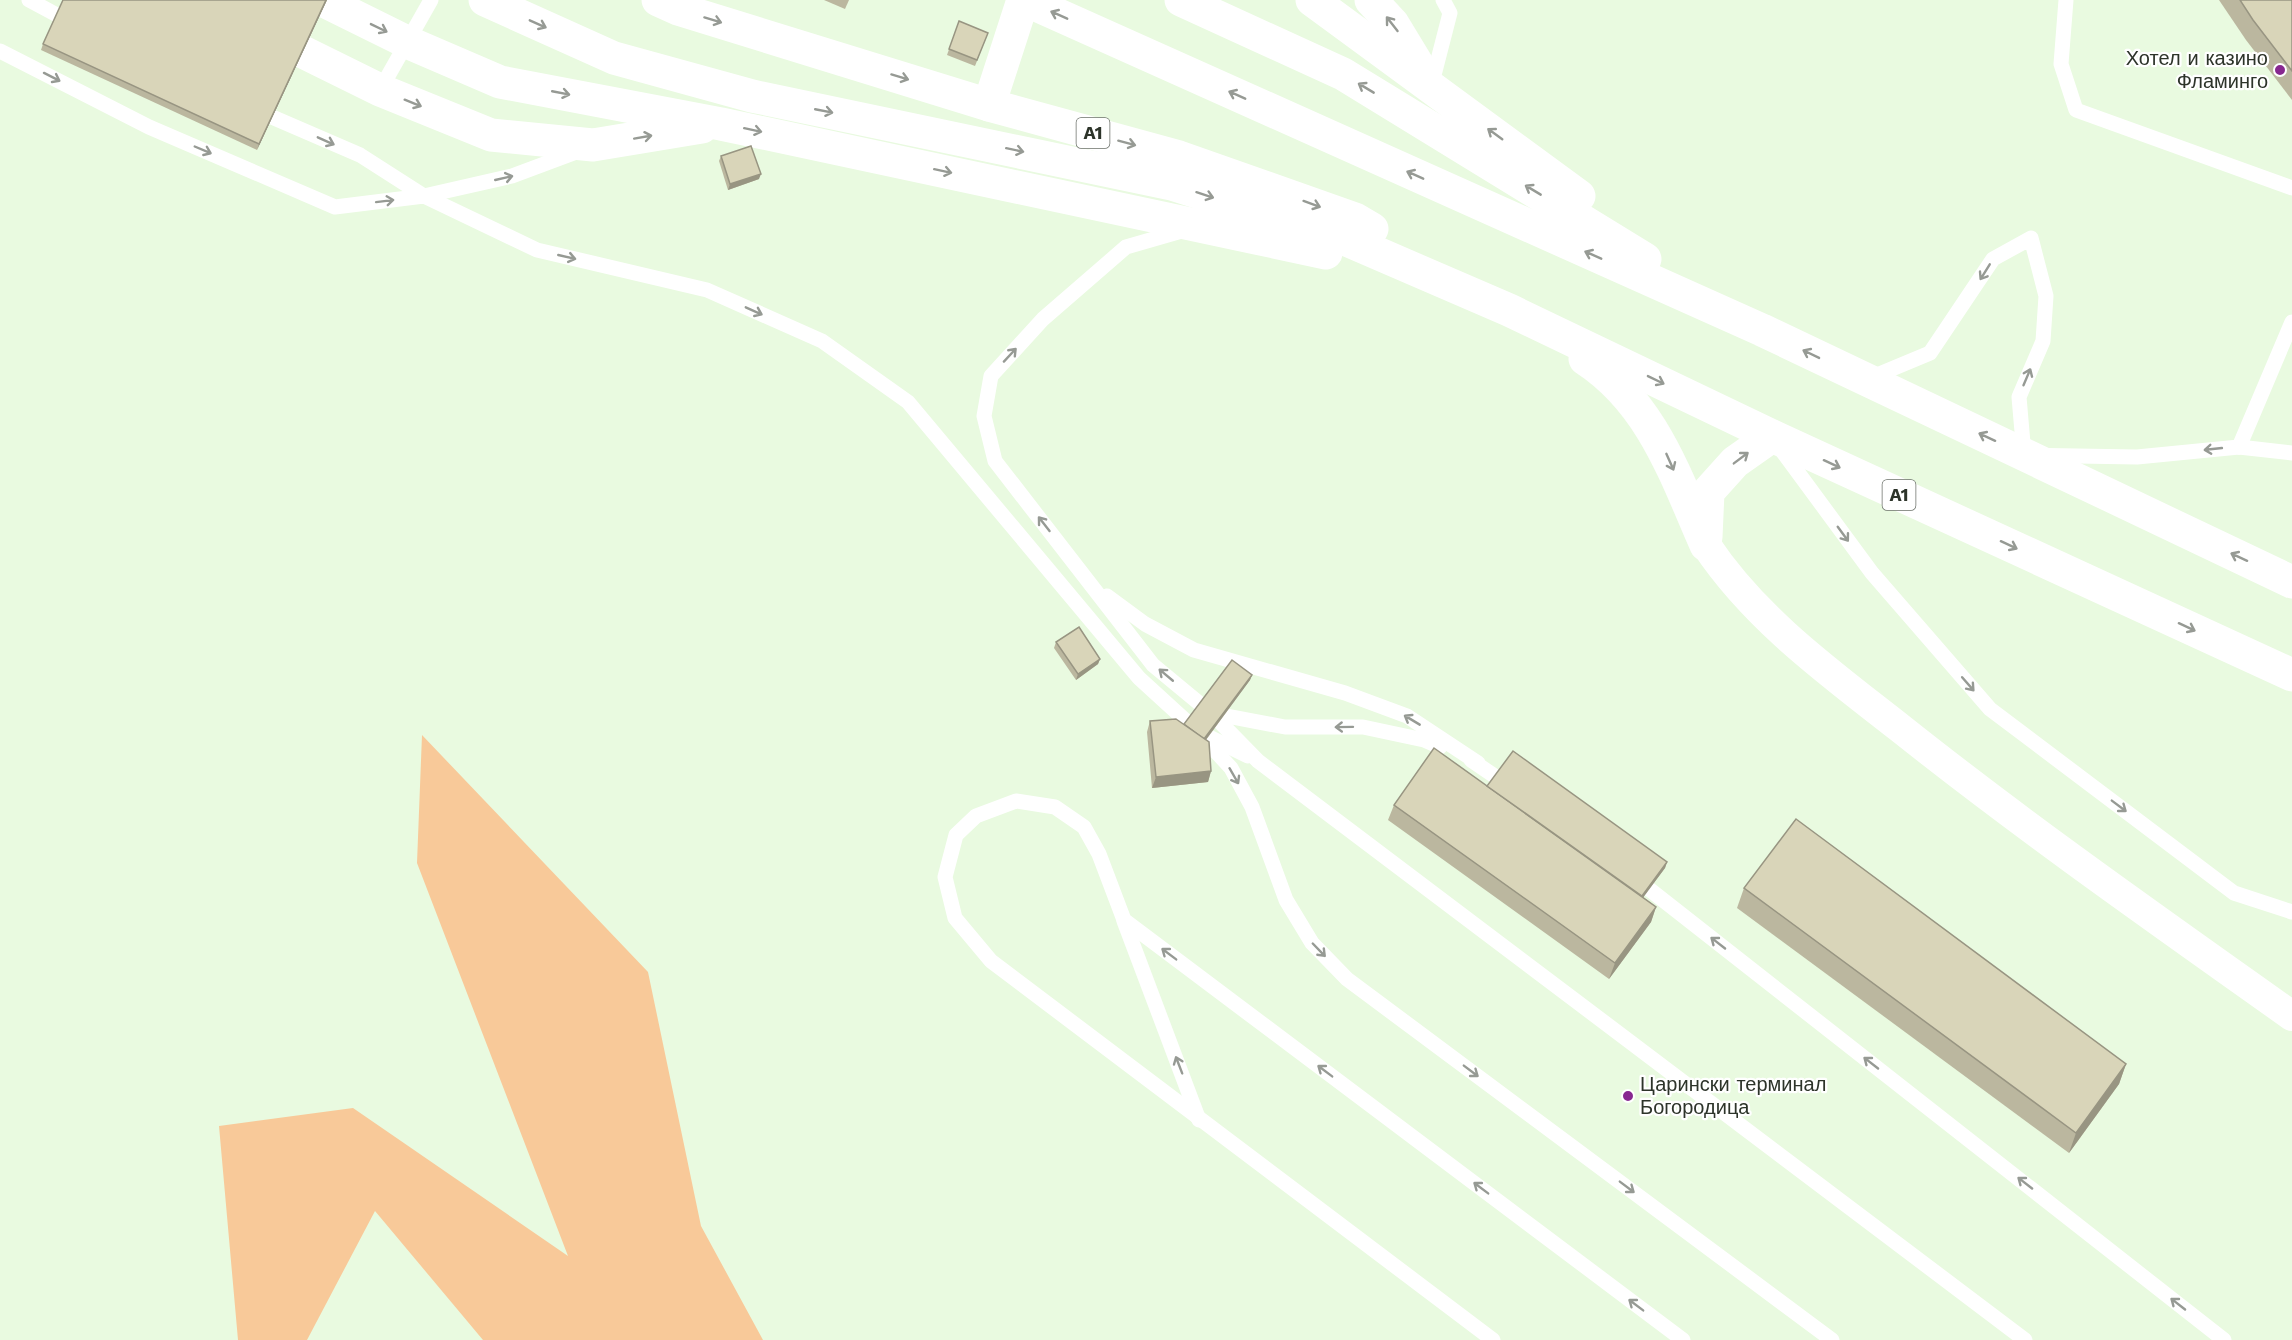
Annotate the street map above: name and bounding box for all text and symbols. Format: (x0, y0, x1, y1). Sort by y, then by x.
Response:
one-way arrow (1051, 9, 1069, 21)
one-way arrow (703, 15, 722, 26)
one-way arrow (1385, 16, 1398, 32)
one-way arrow (528, 19, 547, 30)
one-way arrow (369, 23, 387, 34)
place label: Хотел и казино Фламинго (2126, 46, 2268, 93)
marker: Хотел и казино Фламинго (2273, 63, 2287, 77)
one-way arrow (43, 72, 61, 84)
one-way arrow (890, 72, 909, 83)
one-way arrow (1358, 82, 1375, 94)
one-way arrow (551, 88, 571, 99)
one-way arrow (1229, 89, 1247, 100)
one-way arrow (403, 98, 422, 109)
one-way arrow (814, 106, 833, 117)
road number: A1 (1076, 118, 1110, 148)
one-way arrow (743, 125, 762, 137)
one-way arrow (1487, 127, 1503, 140)
one-way arrow (632, 131, 652, 142)
one-way arrow (316, 135, 334, 147)
one-way arrow (1118, 138, 1137, 149)
one-way arrow (193, 145, 211, 156)
one-way arrow (1005, 145, 1024, 156)
one-way arrow (933, 166, 953, 177)
one-way arrow (1407, 168, 1425, 180)
one-way arrow (494, 172, 513, 183)
one-way arrow (1525, 183, 1542, 195)
one-way arrow (1195, 190, 1214, 201)
one-way arrow (375, 195, 395, 206)
one-way arrow (1303, 200, 1321, 211)
one-way arrow (1585, 248, 1603, 260)
one-way arrow (557, 252, 576, 263)
one-way arrow (1978, 263, 1990, 280)
one-way arrow (744, 305, 762, 317)
one-way arrow (1803, 347, 1821, 359)
one-way arrow (1003, 348, 1017, 363)
one-way arrow (2022, 369, 2034, 387)
one-way arrow (1646, 375, 1664, 387)
one-way arrow (1979, 431, 1997, 443)
one-way arrow (2204, 444, 2224, 455)
one-way arrow (1733, 452, 1749, 465)
one-way arrow (1665, 453, 1676, 471)
one-way arrow (1823, 459, 1841, 470)
road number: A1 (1882, 480, 1916, 510)
one-way arrow (1038, 516, 1051, 532)
one-way arrow (1837, 526, 1850, 542)
one-way arrow (2000, 540, 2018, 552)
one-way arrow (2231, 550, 2249, 562)
one-way arrow (2177, 621, 2195, 633)
one-way arrow (1158, 669, 1174, 682)
one-way arrow (1961, 676, 1975, 691)
one-way arrow (1404, 713, 1421, 725)
one-way arrow (1334, 721, 1354, 733)
one-way arrow (1228, 767, 1240, 784)
one-way arrow (2111, 800, 2127, 813)
one-way arrow (1710, 936, 1726, 949)
one-way arrow (1311, 942, 1326, 957)
one-way arrow (1161, 947, 1177, 960)
one-way arrow (1172, 1057, 1183, 1075)
one-way arrow (1864, 1057, 1880, 1070)
one-way arrow (1317, 1064, 1333, 1077)
one-way arrow (1463, 1064, 1479, 1077)
place label: Царински терминал Богородица (1640, 1072, 1826, 1119)
marker: Царински терминал Богородица (1621, 1089, 1635, 1103)
one-way arrow (2017, 1177, 2033, 1190)
one-way arrow (1473, 1181, 1489, 1194)
one-way arrow (1619, 1181, 1635, 1194)
one-way arrow (2170, 1297, 2186, 1310)
one-way arrow (1629, 1299, 1645, 1311)

